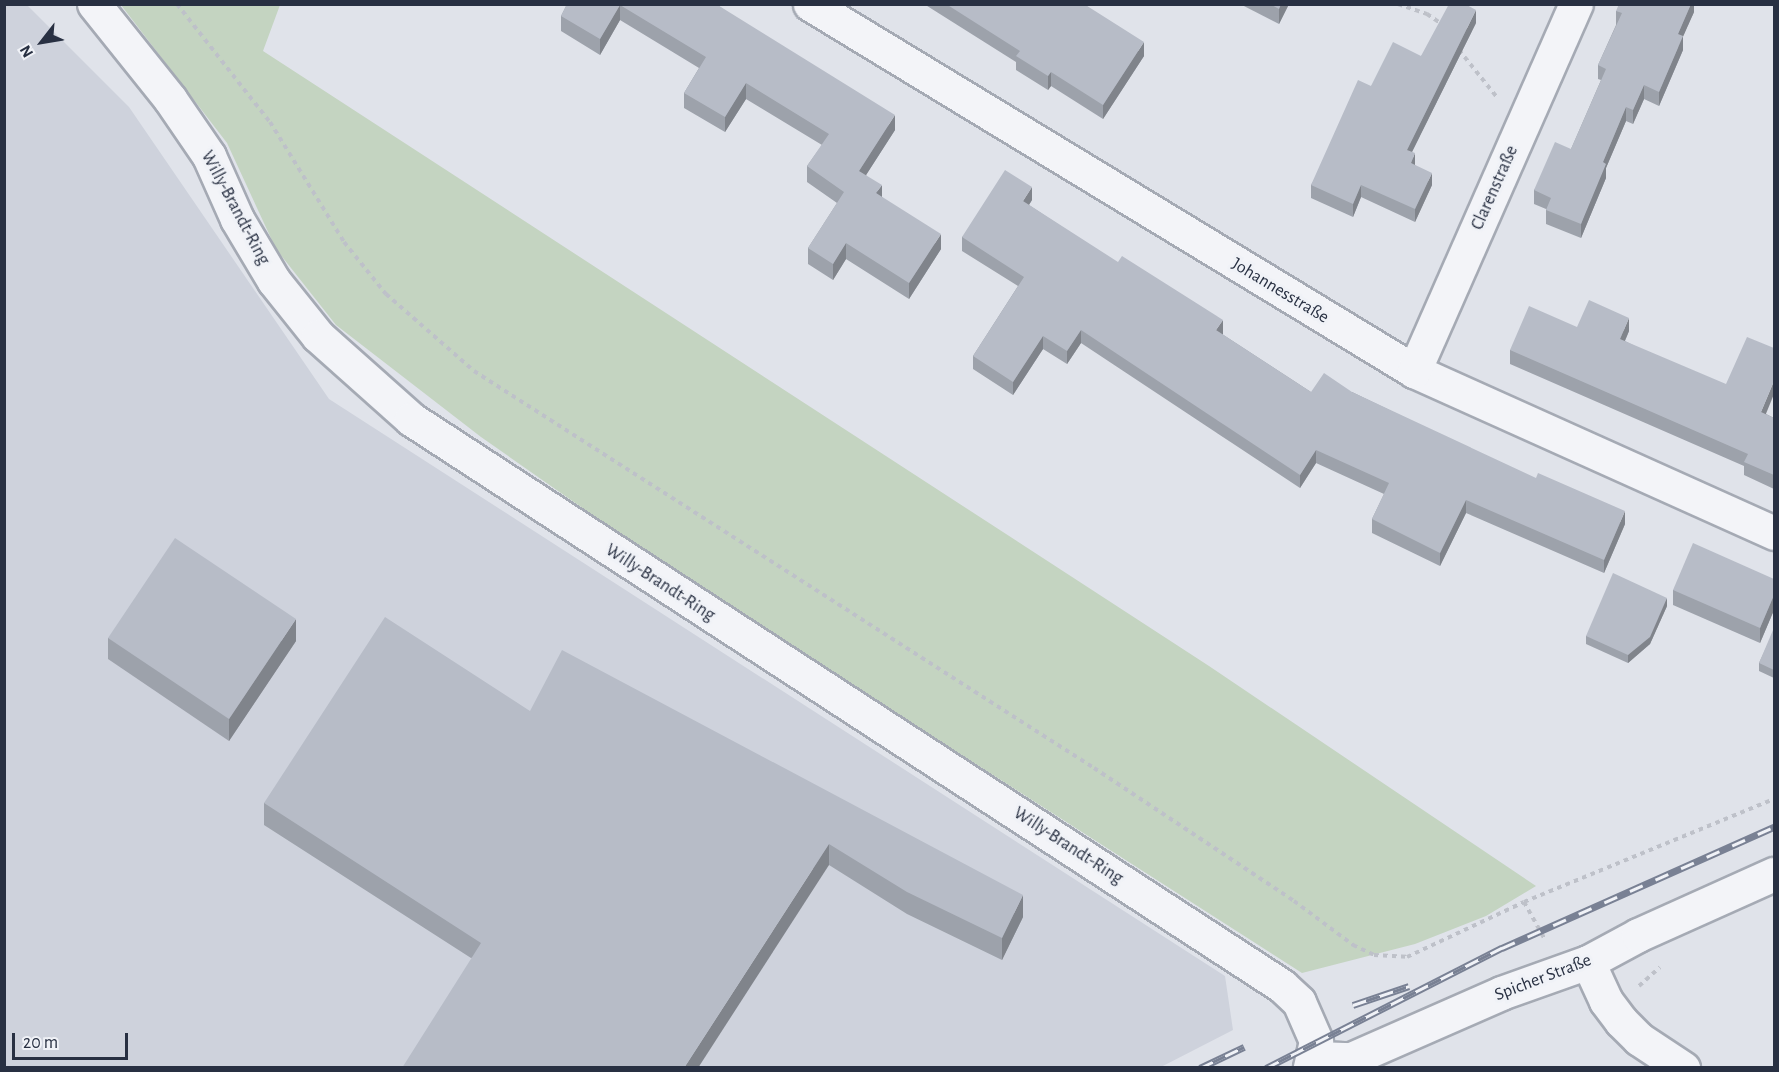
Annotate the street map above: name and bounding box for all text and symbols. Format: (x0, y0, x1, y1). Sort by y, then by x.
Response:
north arrow (12, 12, 72, 72)
text: N (17, 42, 36, 60)
street label: Clarenstraße (1467, 143, 1523, 233)
street label: Willy-Brandt-Ring (196, 147, 274, 269)
street label: Johannesstraße (1227, 254, 1333, 328)
street label: Willy-Brandt-Ring (601, 540, 719, 626)
street label: Willy-Brandt-Ring (1009, 803, 1127, 889)
street label: Spicher Straße (1492, 950, 1594, 1006)
scale bar (15, 1021, 130, 1059)
text: 20 m (23, 1034, 58, 1052)

